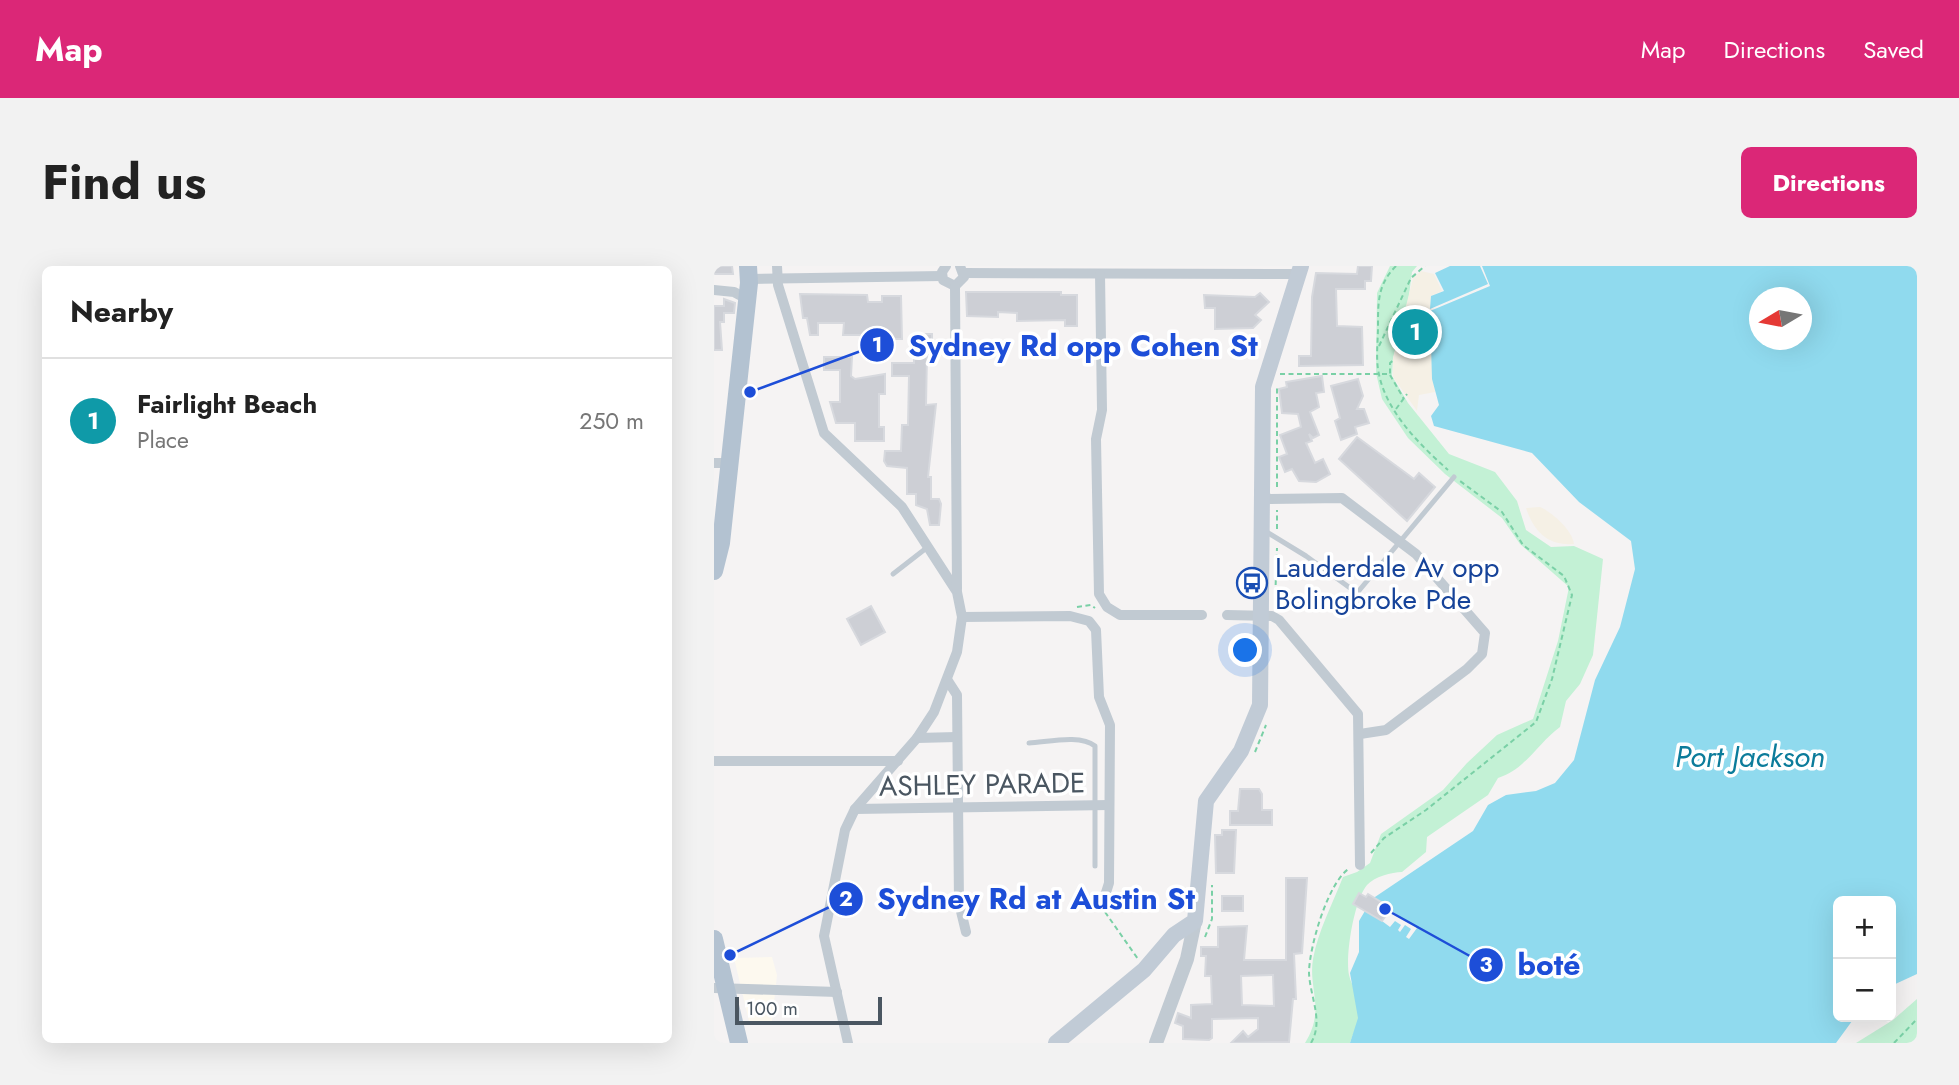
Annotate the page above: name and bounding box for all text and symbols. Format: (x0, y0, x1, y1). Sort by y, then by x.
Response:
text: Map (35, 26, 103, 73)
text: Map (1641, 32, 1686, 67)
text: Directions (1724, 32, 1825, 67)
text: Saved (1863, 32, 1924, 67)
text: Find us (42, 147, 206, 217)
button: Directions (1741, 147, 1917, 218)
north arrow (1749, 287, 1812, 350)
text: Nearby (70, 290, 173, 333)
pin: 1 (1392, 306, 1438, 358)
callout: Sydney Rd opp Cohen St (859, 320, 1272, 371)
text: Sydney Rd opp Cohen St (908, 324, 1258, 367)
text: 1 (872, 330, 882, 360)
text: Fairlight Beach (137, 385, 317, 423)
text: 1 (87, 404, 99, 438)
text: 250 m (579, 404, 644, 438)
text: Place (137, 423, 189, 457)
place label: Lauderdale Av opp Bolingbroke Pde (1275, 547, 1499, 620)
bus stop icon: Lauderdale Av opp Bolingbroke Pde (1235, 566, 1269, 600)
your location (1228, 633, 1262, 667)
water label: Port Jackson (1675, 735, 1825, 778)
street label: ASHLEY PARADE (878, 762, 1086, 807)
callout: Sydney Rd at Austin St (828, 873, 1209, 924)
text: Sydney Rd at Austin St (877, 877, 1195, 920)
text: 2 (839, 884, 853, 914)
map controls (1833, 896, 1896, 1022)
button: + (1833, 896, 1896, 959)
callout: boté (1468, 939, 1594, 990)
text: boté (1518, 943, 1580, 986)
text: 3 (1479, 950, 1493, 980)
button: − (1833, 959, 1896, 1022)
scale bar (735, 994, 882, 1026)
text: 100 m (746, 995, 798, 1022)

